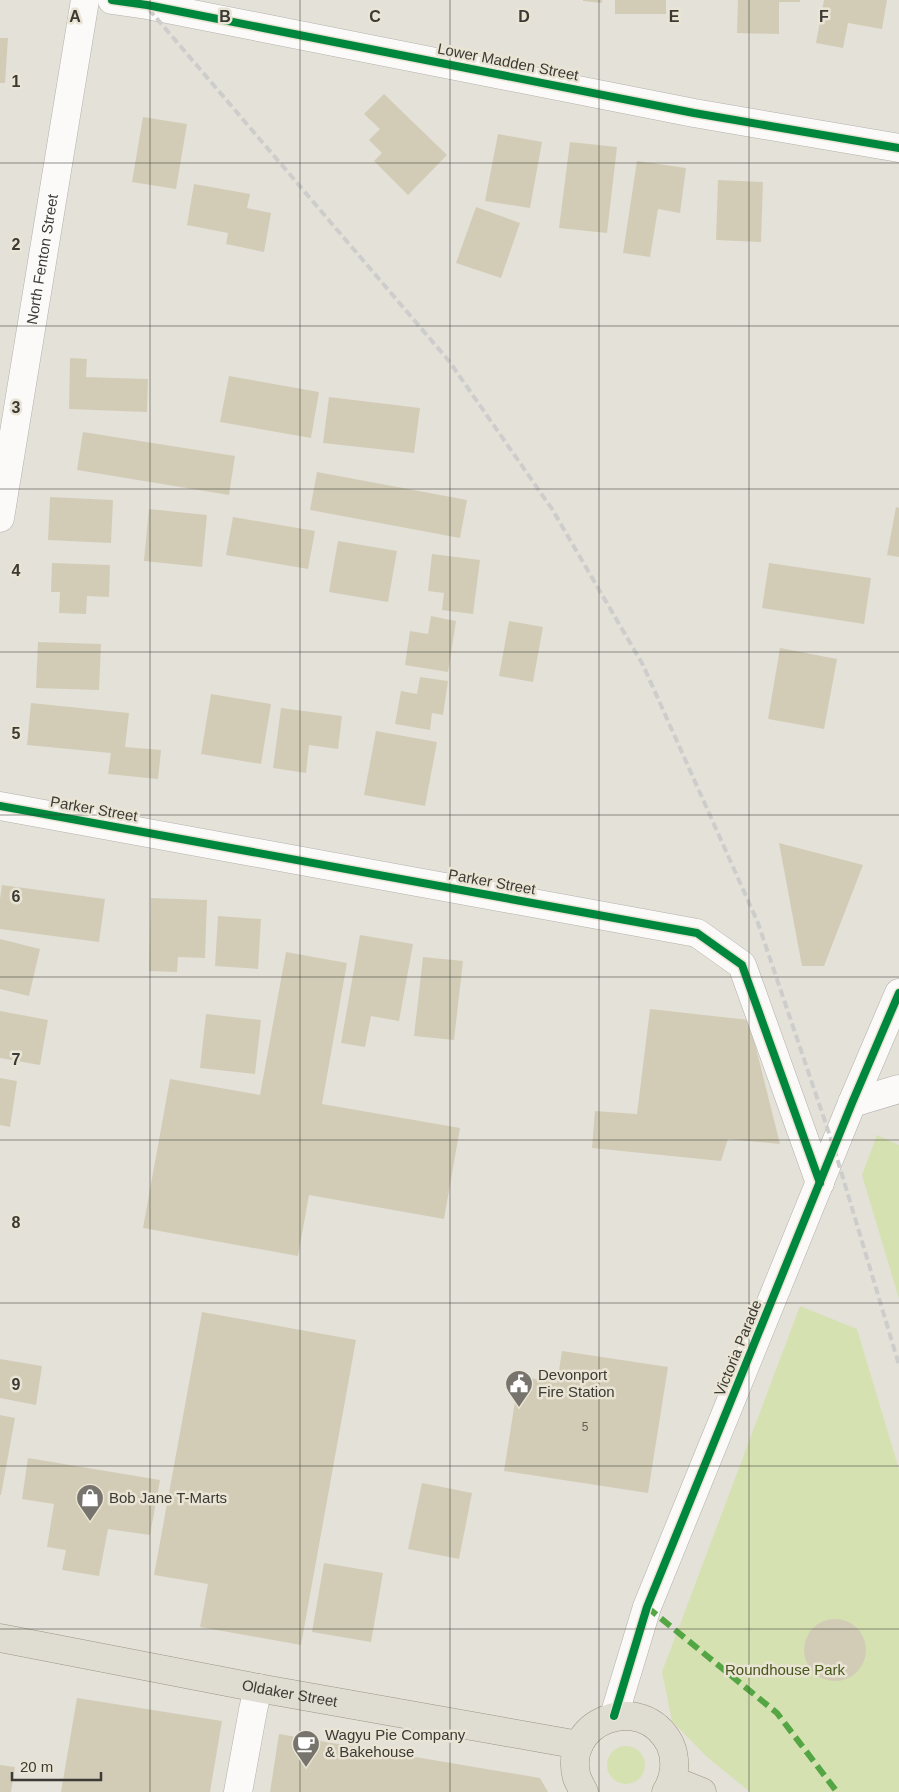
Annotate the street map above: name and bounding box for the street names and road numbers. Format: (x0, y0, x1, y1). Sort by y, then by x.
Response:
street label: Lower Madden Street (436, 39, 581, 84)
street label: North Fenton Street (23, 192, 61, 326)
street label: Parker Street (49, 792, 140, 825)
street label: Parker Street (447, 865, 538, 898)
street label: Victoria Parade (710, 1297, 765, 1398)
street label: Oldaker Street (241, 1676, 340, 1710)

